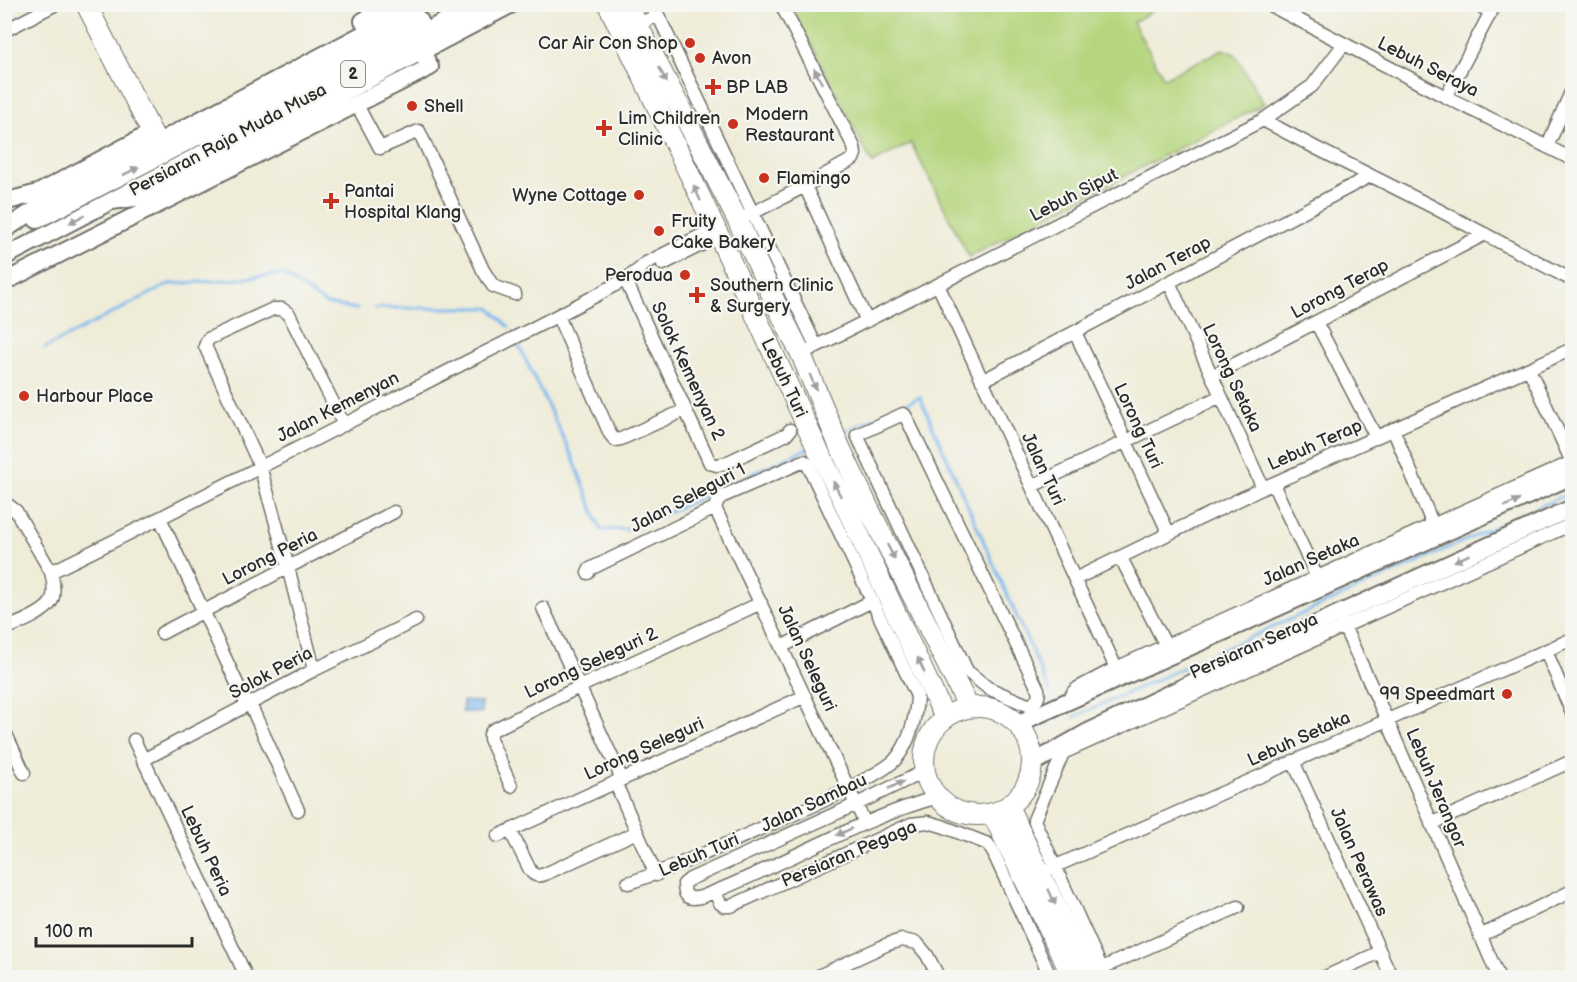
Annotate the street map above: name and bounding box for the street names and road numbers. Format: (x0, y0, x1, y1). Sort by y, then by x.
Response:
street label: Lebuh Seraya (1374, 33, 1482, 101)
road number: 2 (341, 61, 365, 87)
street label: Persiaran Raja Muda Musa (126, 79, 330, 201)
street label: Lebuh Siput (1027, 164, 1122, 226)
street label: Jalan Terap (1122, 232, 1214, 294)
street label: Lorong Terap (1288, 254, 1392, 324)
street label: Solok Kemenyan 2 (647, 299, 729, 444)
street label: Lorong Setaka (1198, 321, 1266, 435)
street label: Lebuh Turi (757, 335, 811, 421)
street label: Jalan Kemenyan (273, 367, 403, 447)
street label: Lorong Turi (1109, 380, 1167, 472)
street label: Lebuh Terap (1265, 415, 1365, 475)
street label: Jalan Turi (1017, 429, 1069, 509)
street label: Jalan Seleguri 1 (627, 459, 749, 537)
street label: Lorong Peria (219, 524, 321, 590)
street label: Jalan Setaka (1259, 529, 1363, 591)
street label: Jalan Seleguri (773, 601, 841, 715)
street label: Persiaran Seraya (1187, 608, 1321, 684)
street label: Lorong Seleguri 2 (521, 623, 661, 703)
street label: Solok Peria (226, 642, 316, 704)
street label: Lebuh Setaka (1244, 707, 1354, 771)
street label: Lorong Seleguri (581, 713, 707, 785)
street label: Lebuh Jerangor (1401, 725, 1471, 851)
street label: Jalan Sambau (758, 769, 870, 837)
street label: Lebuh Peria (176, 802, 236, 900)
street label: Jalan Perawas (1326, 804, 1392, 920)
street label: Persiaran Pegaga (778, 816, 920, 892)
street label: Lebuh Turi (656, 829, 742, 881)

